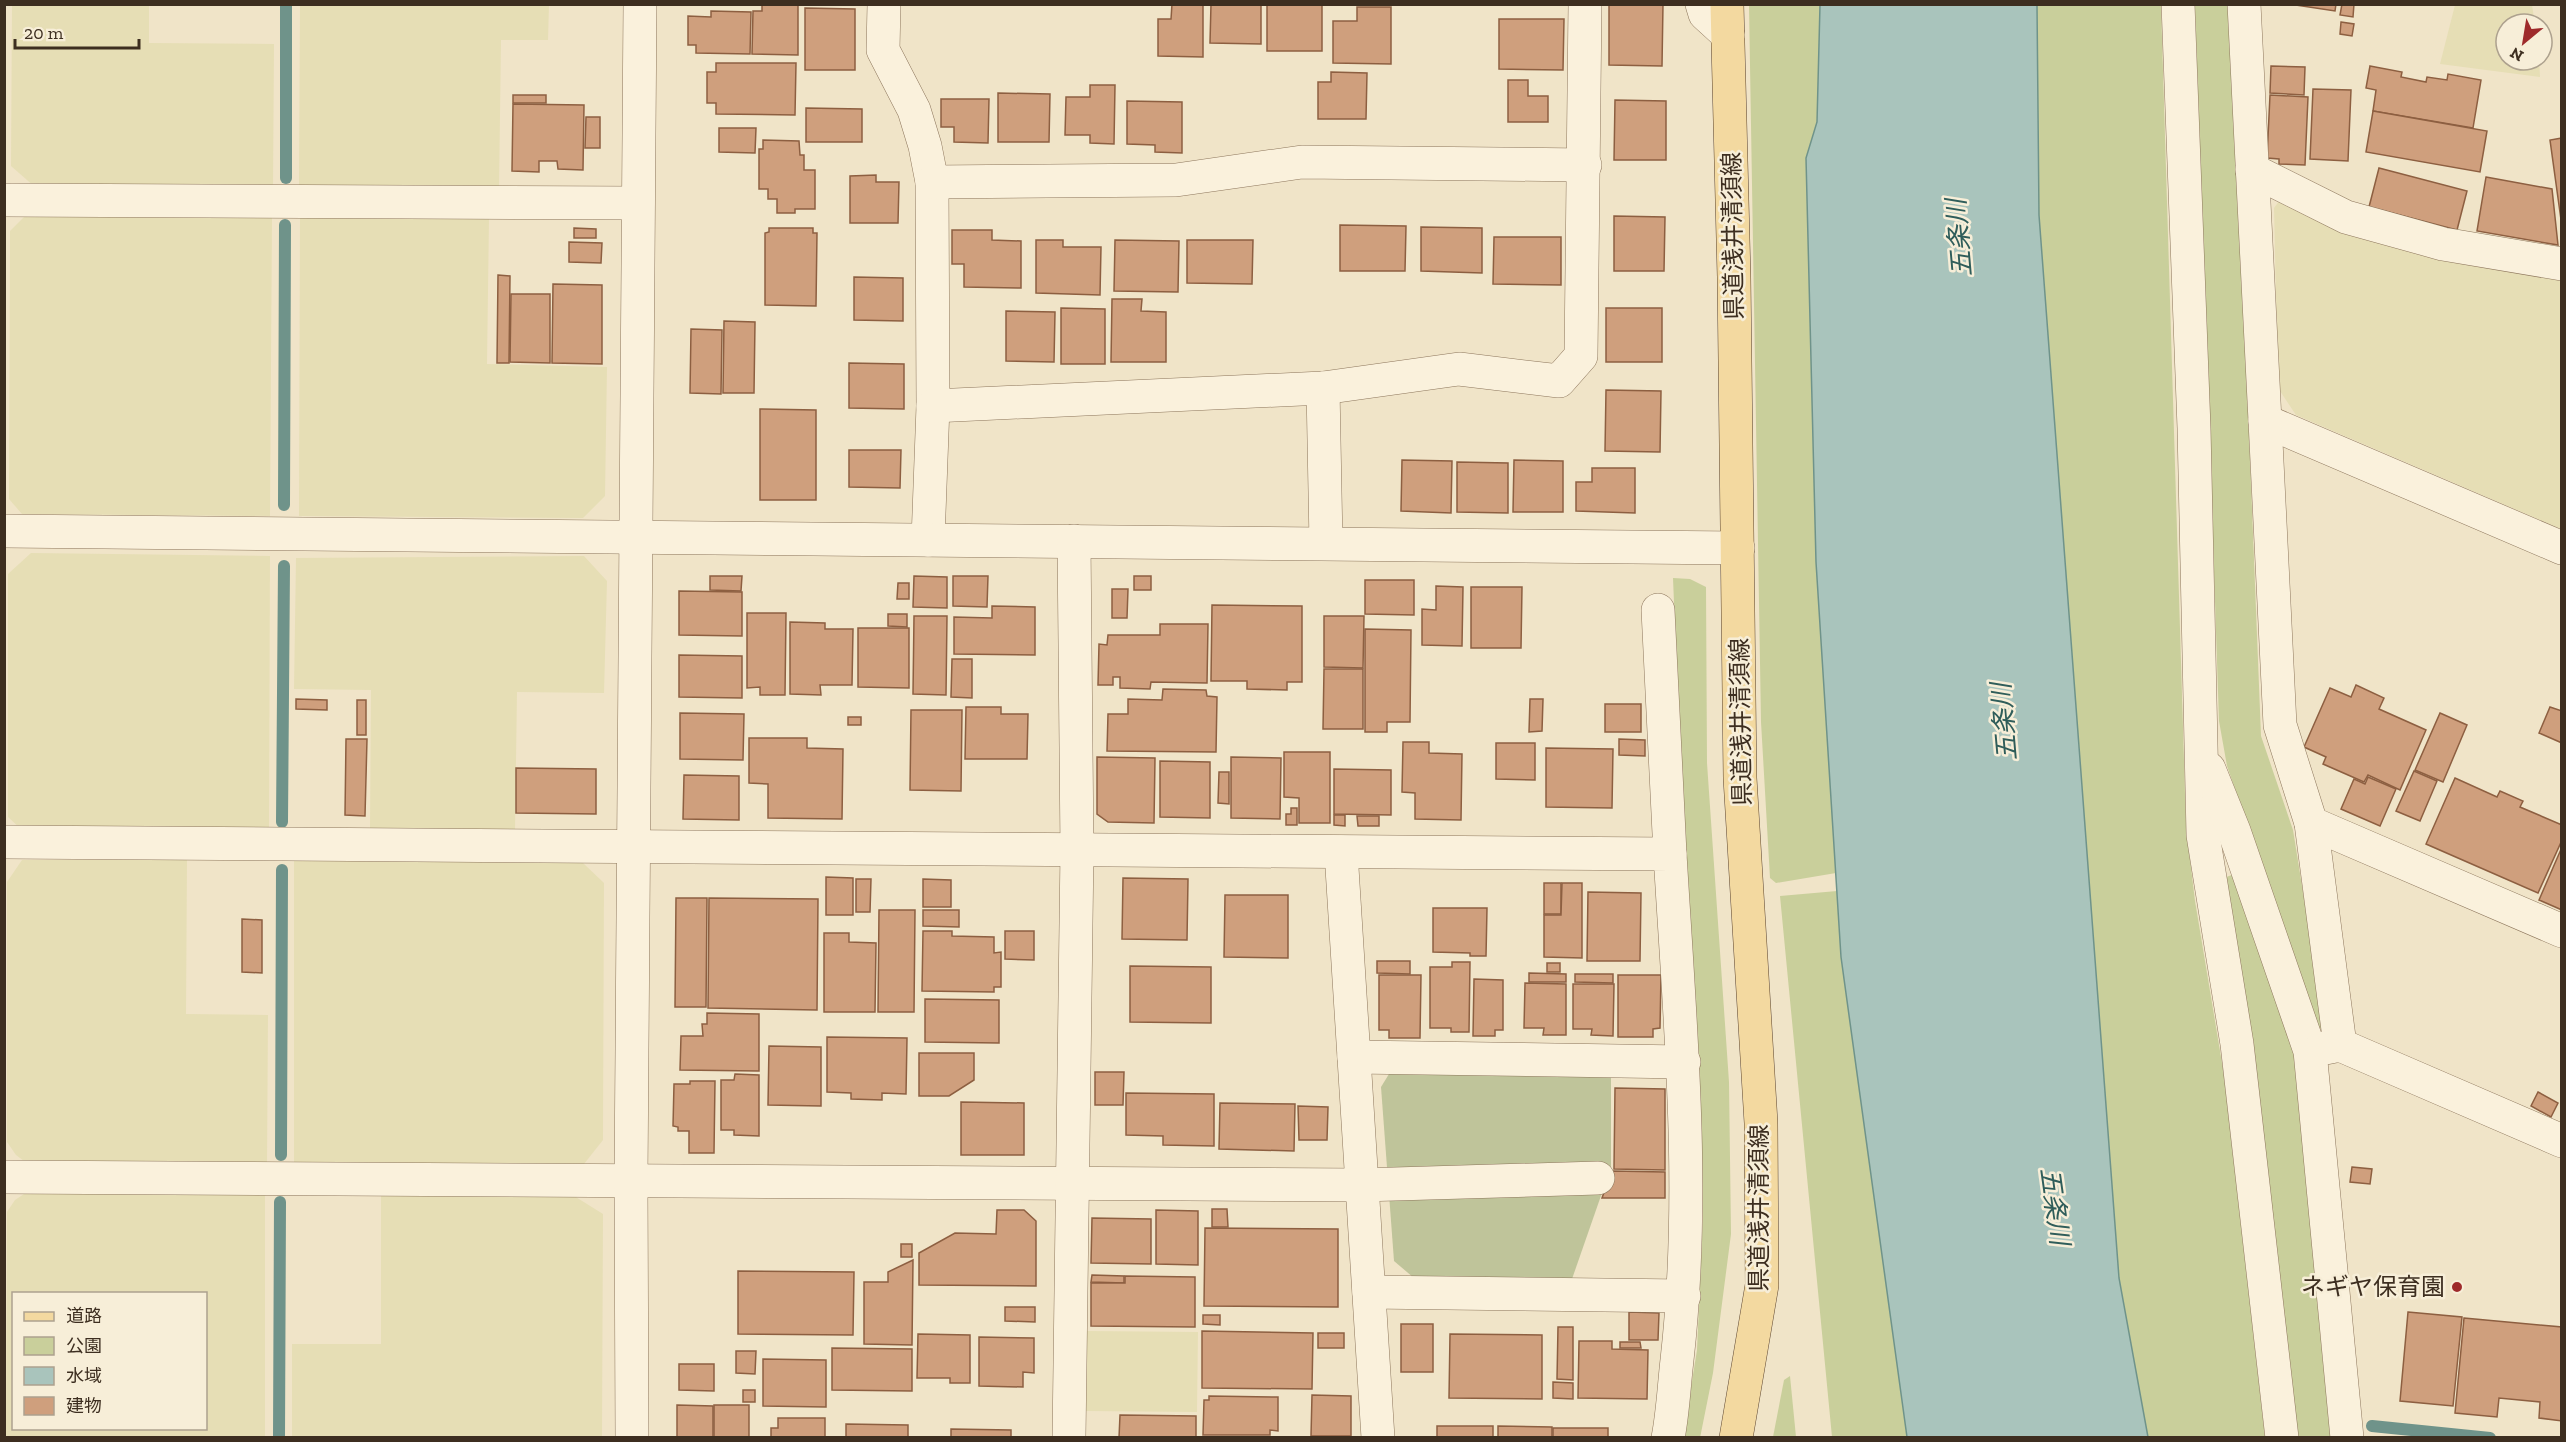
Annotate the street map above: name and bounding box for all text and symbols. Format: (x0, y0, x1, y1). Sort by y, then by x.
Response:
scale bar (15, 12, 140, 50)
north arrow (2494, 12, 2554, 72)
text: 20 m (24, 22, 64, 44)
text: N (2507, 43, 2527, 66)
street label: 県道浅井清須線 (1717, 152, 1748, 320)
water label: 五条川 (1939, 195, 1978, 278)
street label: 県道浅井清須線 (1725, 638, 1756, 806)
water label: 五条川 (1984, 679, 2023, 762)
street label: 県道浅井清須線 (1744, 1124, 1773, 1292)
water label: 五条川 (2034, 1165, 2077, 1250)
place label: ネギヤ保育園 (2301, 1272, 2445, 1301)
marker: ネギヤ保育園 (2450, 1280, 2464, 1294)
legend (12, 1292, 207, 1430)
text: 道路 (66, 1305, 102, 1327)
text: 公園 (66, 1335, 102, 1357)
text: 水域 (66, 1365, 102, 1387)
text: 建物 (66, 1395, 102, 1417)

